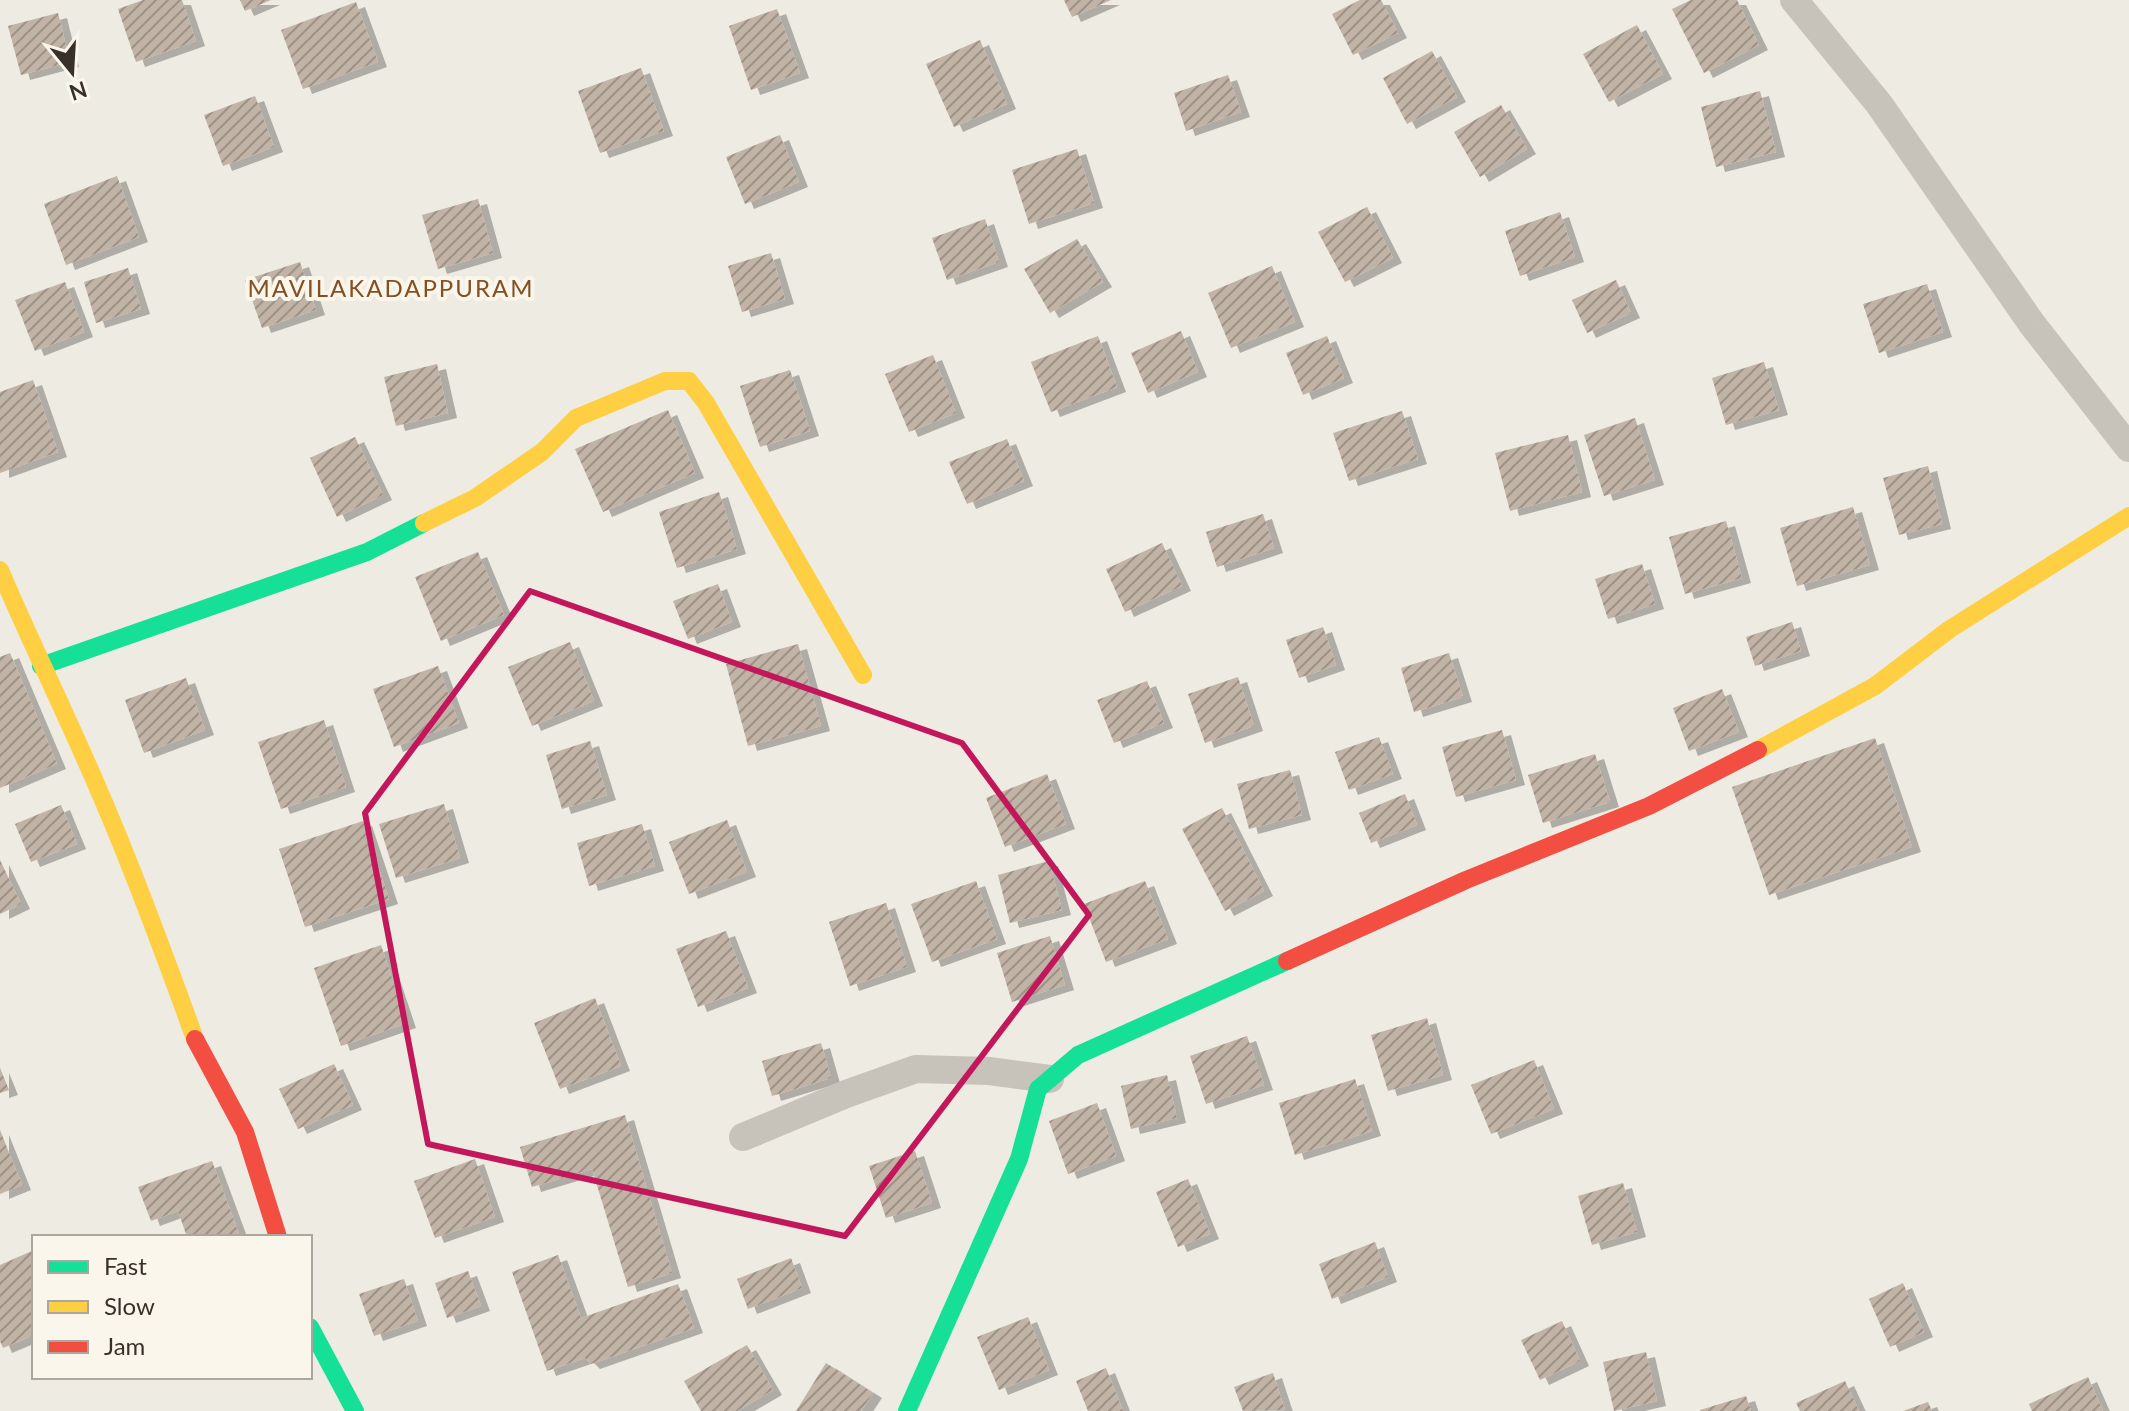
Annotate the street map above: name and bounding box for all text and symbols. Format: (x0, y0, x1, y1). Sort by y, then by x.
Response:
north arrow (32, 32, 112, 112)
text: N (66, 76, 91, 107)
district label: MAVILAKADAPPURAM (247, 273, 535, 302)
legend (32, 1235, 312, 1379)
text: Fast (104, 1251, 147, 1280)
text: Slow (104, 1291, 155, 1320)
text: Jam (104, 1331, 145, 1360)

